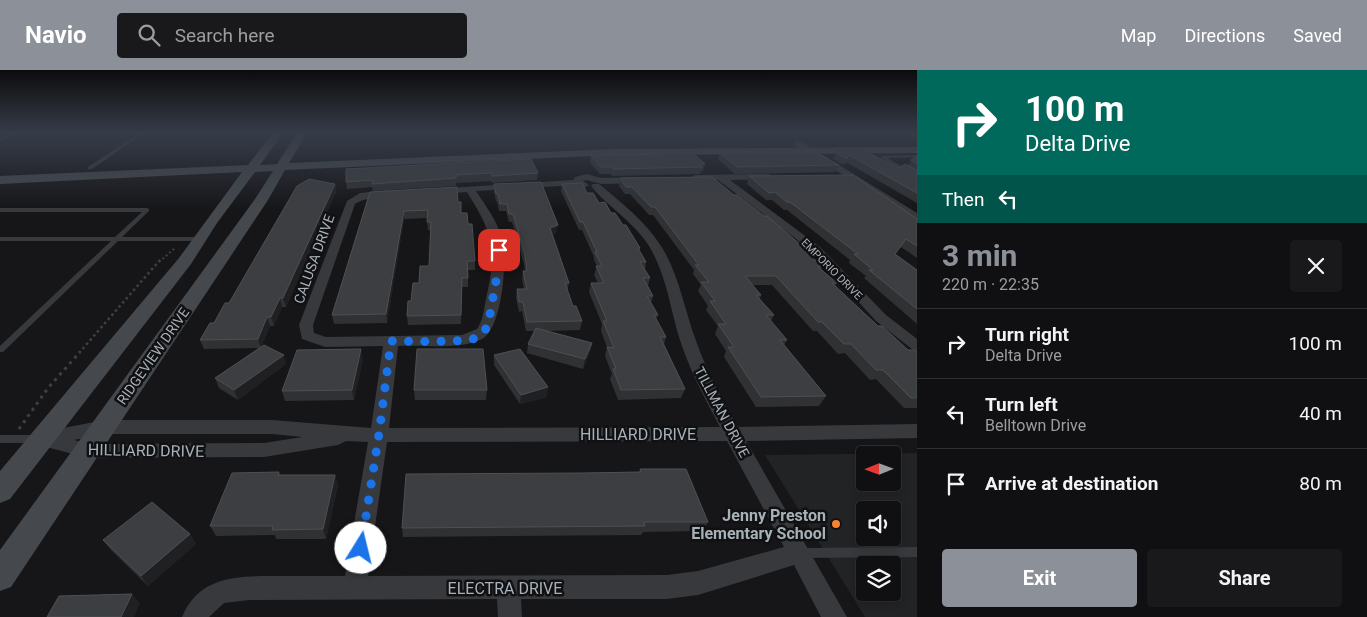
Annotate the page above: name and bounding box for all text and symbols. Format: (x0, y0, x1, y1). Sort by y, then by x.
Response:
search box (117, 13, 467, 58)
text: Navio (25, 21, 87, 49)
icon: search (135, 21, 163, 49)
text: Search here (175, 24, 275, 47)
text: Map (1121, 25, 1156, 46)
text: Directions (1184, 25, 1265, 46)
text: Saved (1293, 25, 1342, 46)
text: 100 m (1025, 89, 1124, 130)
icon: right (942, 90, 1007, 155)
text: Delta Drive (1025, 131, 1131, 156)
icon: left (994, 185, 1022, 213)
text: Then (942, 188, 984, 211)
street label: CALUSA DRIVE (290, 212, 338, 306)
pin (478, 229, 520, 271)
icon: arrive (485, 236, 513, 264)
street label: EMPORIO DRIVE (799, 236, 865, 302)
text: 3 min (942, 238, 1017, 273)
button: close (1290, 240, 1342, 292)
text: 220 m · 22:35 (942, 275, 1039, 294)
street label: RIDGEVIEW DRIVE (114, 305, 192, 407)
text: Turn right (985, 323, 1069, 346)
icon: right (942, 330, 970, 358)
text: 100 m (1289, 332, 1342, 355)
text: Delta Drive (985, 346, 1062, 365)
street label: TILLMAN DRIVE (691, 364, 753, 460)
text: Turn left (985, 393, 1058, 416)
icon: left (942, 400, 970, 428)
text: 40 m (1299, 402, 1342, 425)
text: Belltown Drive (985, 416, 1086, 435)
street label: HILLIARD DRIVE (580, 425, 696, 444)
street label: HILLIARD DRIVE (88, 440, 204, 461)
north arrow (856, 446, 901, 491)
map controls (856, 446, 901, 601)
icon: arrive (942, 470, 970, 498)
text: Arrive at destination (985, 472, 1158, 495)
text: 80 m (1299, 472, 1342, 495)
button: sound (856, 501, 901, 546)
place label: Jenny Preston Elementary School (691, 506, 826, 543)
marker: Jenny Preston Elementary School (830, 518, 842, 530)
position arrow (334, 521, 386, 573)
button: Exit (942, 549, 1137, 607)
button: Share (1147, 549, 1342, 607)
button: layers (856, 556, 901, 601)
street label: ELECTRA DRIVE (448, 579, 562, 598)

